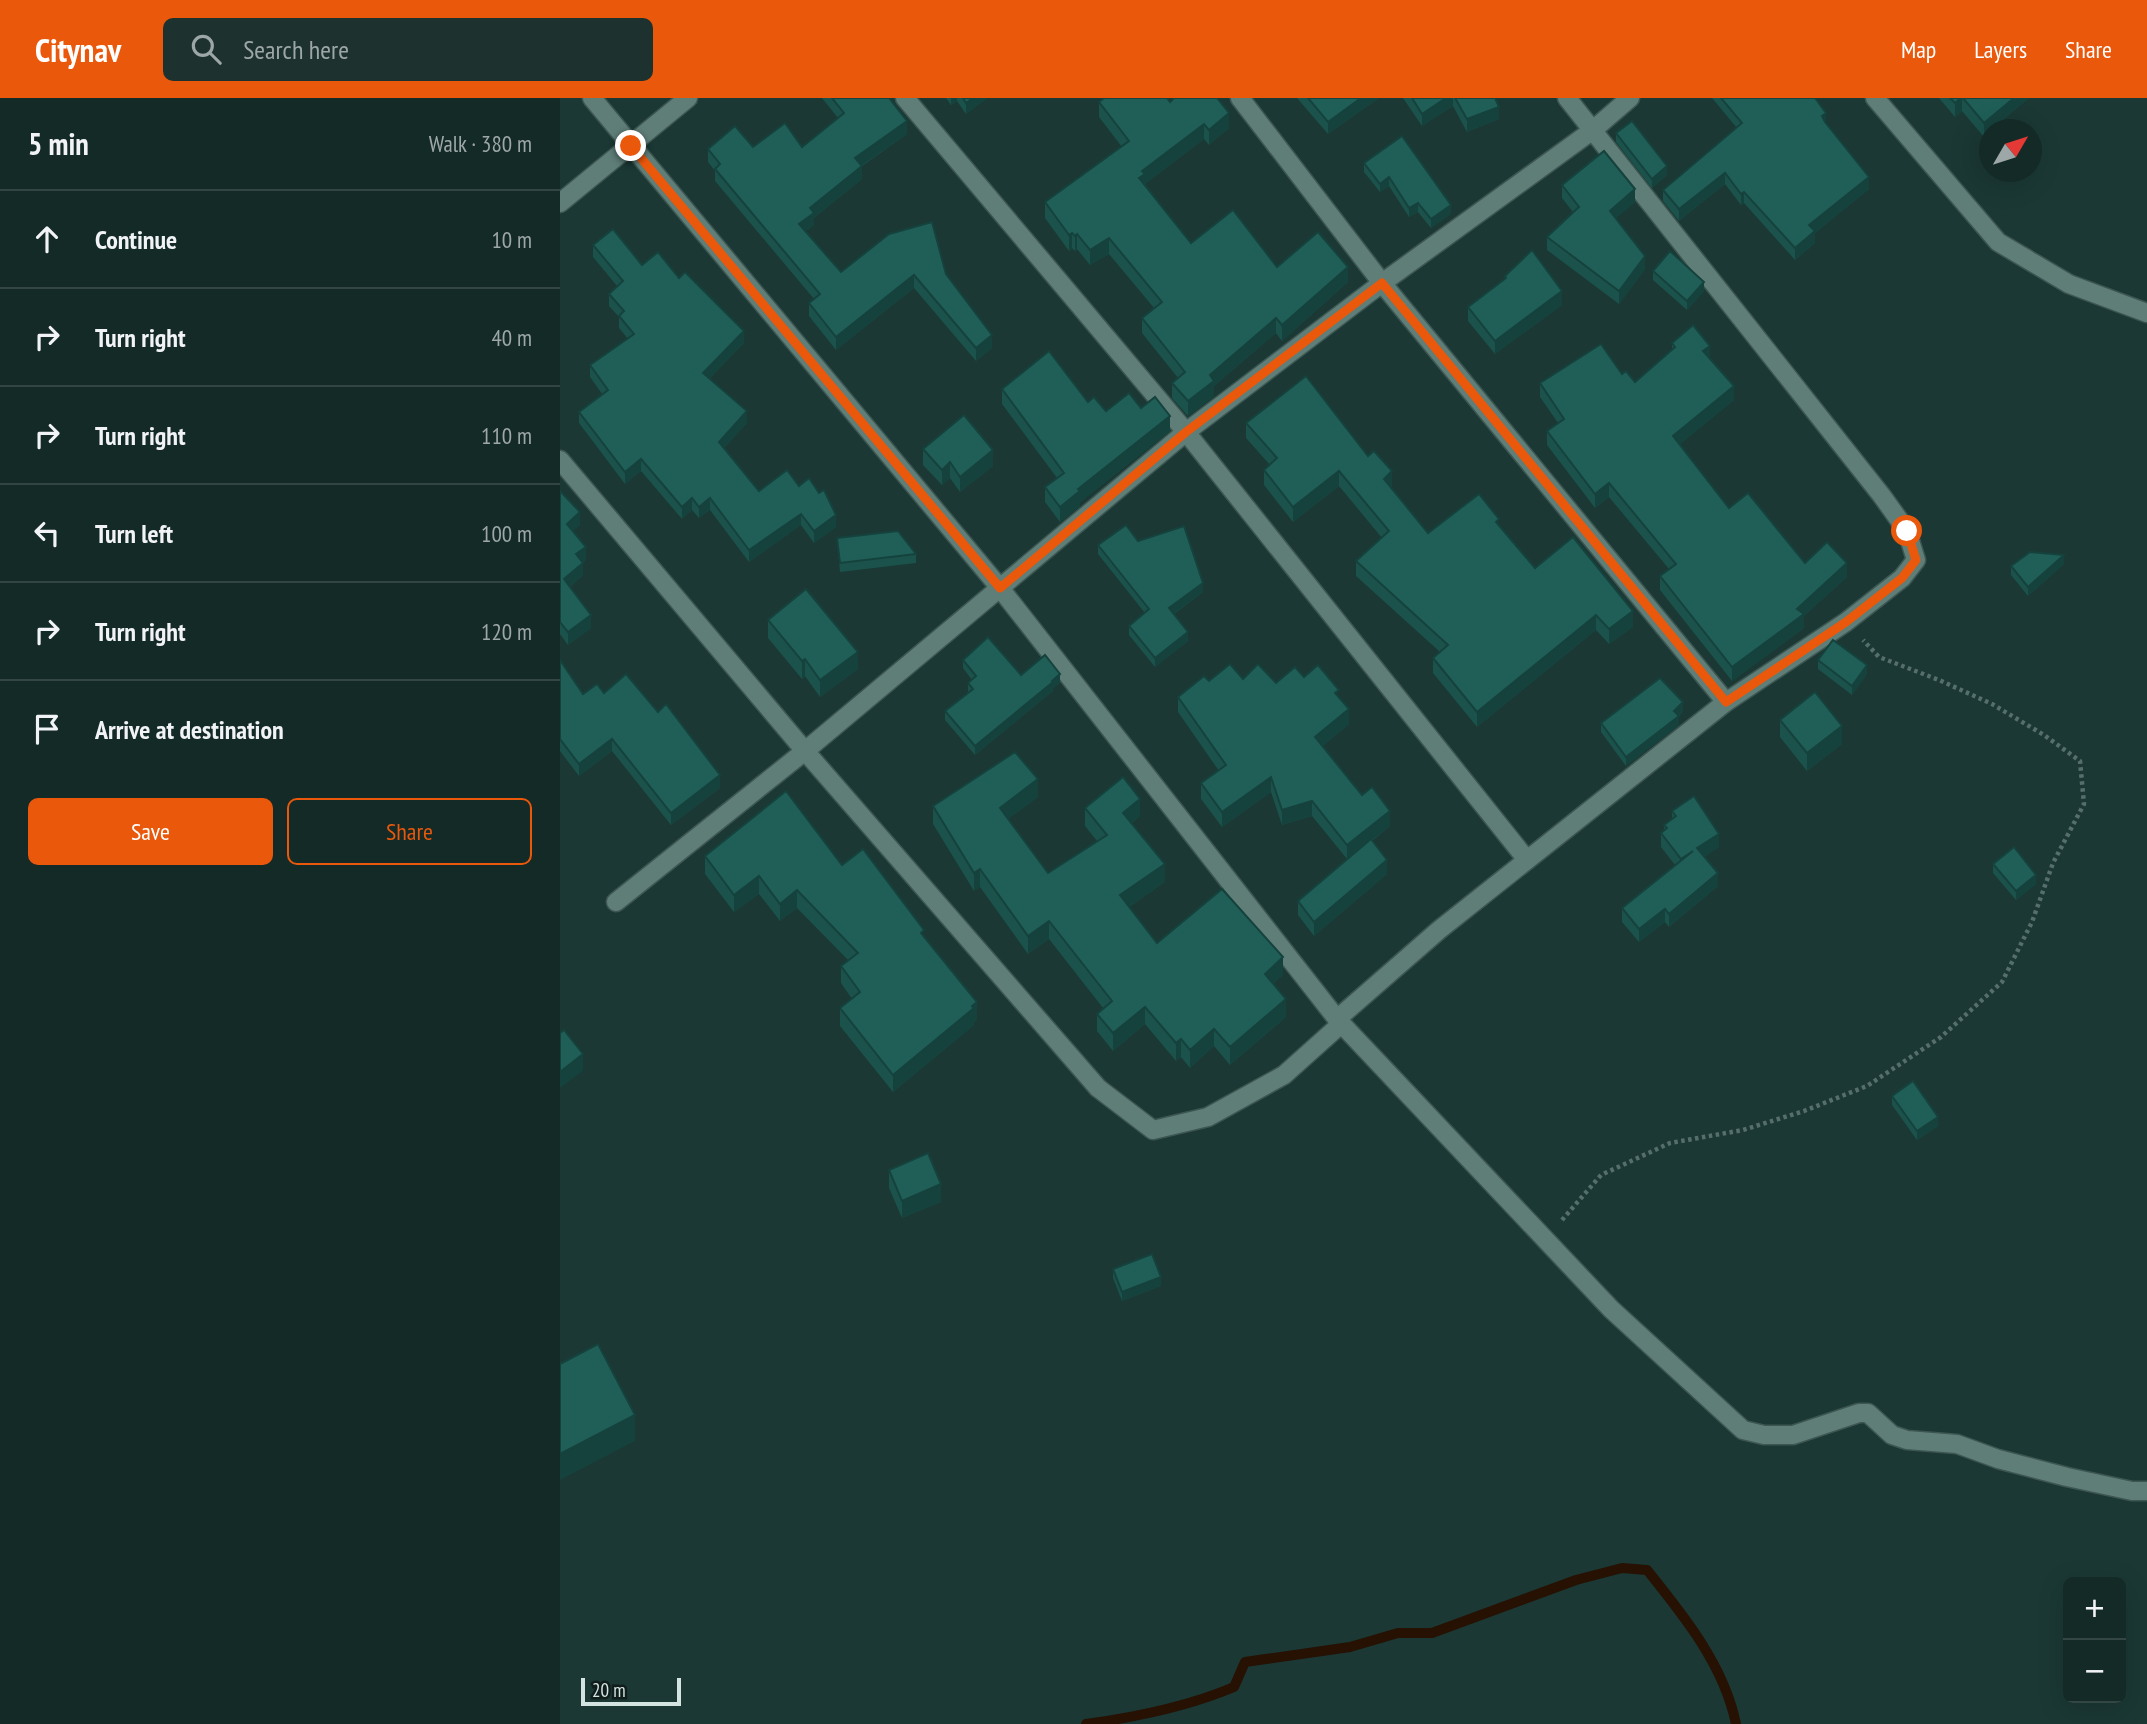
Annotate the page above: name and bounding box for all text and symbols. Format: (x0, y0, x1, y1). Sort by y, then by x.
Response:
search box (163, 18, 653, 81)
text: Citynav (35, 28, 121, 71)
icon: search (187, 30, 225, 68)
text: Search here (243, 33, 349, 66)
text: Map (1901, 34, 1936, 65)
text: Layers (1974, 34, 2027, 65)
text: Share (2065, 34, 2112, 65)
north arrow (1979, 119, 2042, 182)
text: 5 min (28, 124, 89, 163)
text: Walk · 380 m (429, 129, 532, 158)
route end (615, 130, 646, 161)
icon: ahead (28, 220, 66, 258)
text: Continue (95, 223, 177, 256)
text: 10 m (491, 225, 532, 254)
icon: right (28, 318, 66, 356)
text: Turn right (95, 321, 186, 354)
text: 40 m (491, 323, 532, 352)
icon: right (28, 416, 66, 454)
text: Turn right (95, 419, 186, 452)
text: 110 m (481, 421, 532, 450)
icon: left (28, 514, 66, 552)
route start (1891, 515, 1922, 546)
text: Turn left (95, 517, 173, 550)
text: 100 m (481, 519, 532, 548)
icon: right (28, 612, 66, 650)
text: Turn right (95, 615, 186, 648)
text: 120 m (481, 617, 532, 646)
icon: arrive (28, 710, 66, 748)
text: Arrive at destination (95, 713, 284, 746)
button: Save (28, 798, 273, 865)
button: Share (287, 798, 532, 865)
map controls (2063, 1577, 2126, 1703)
button: + (2063, 1577, 2126, 1640)
button: − (2063, 1640, 2126, 1703)
scale bar (581, 1675, 681, 1707)
text: 20 m (592, 1678, 626, 1702)

